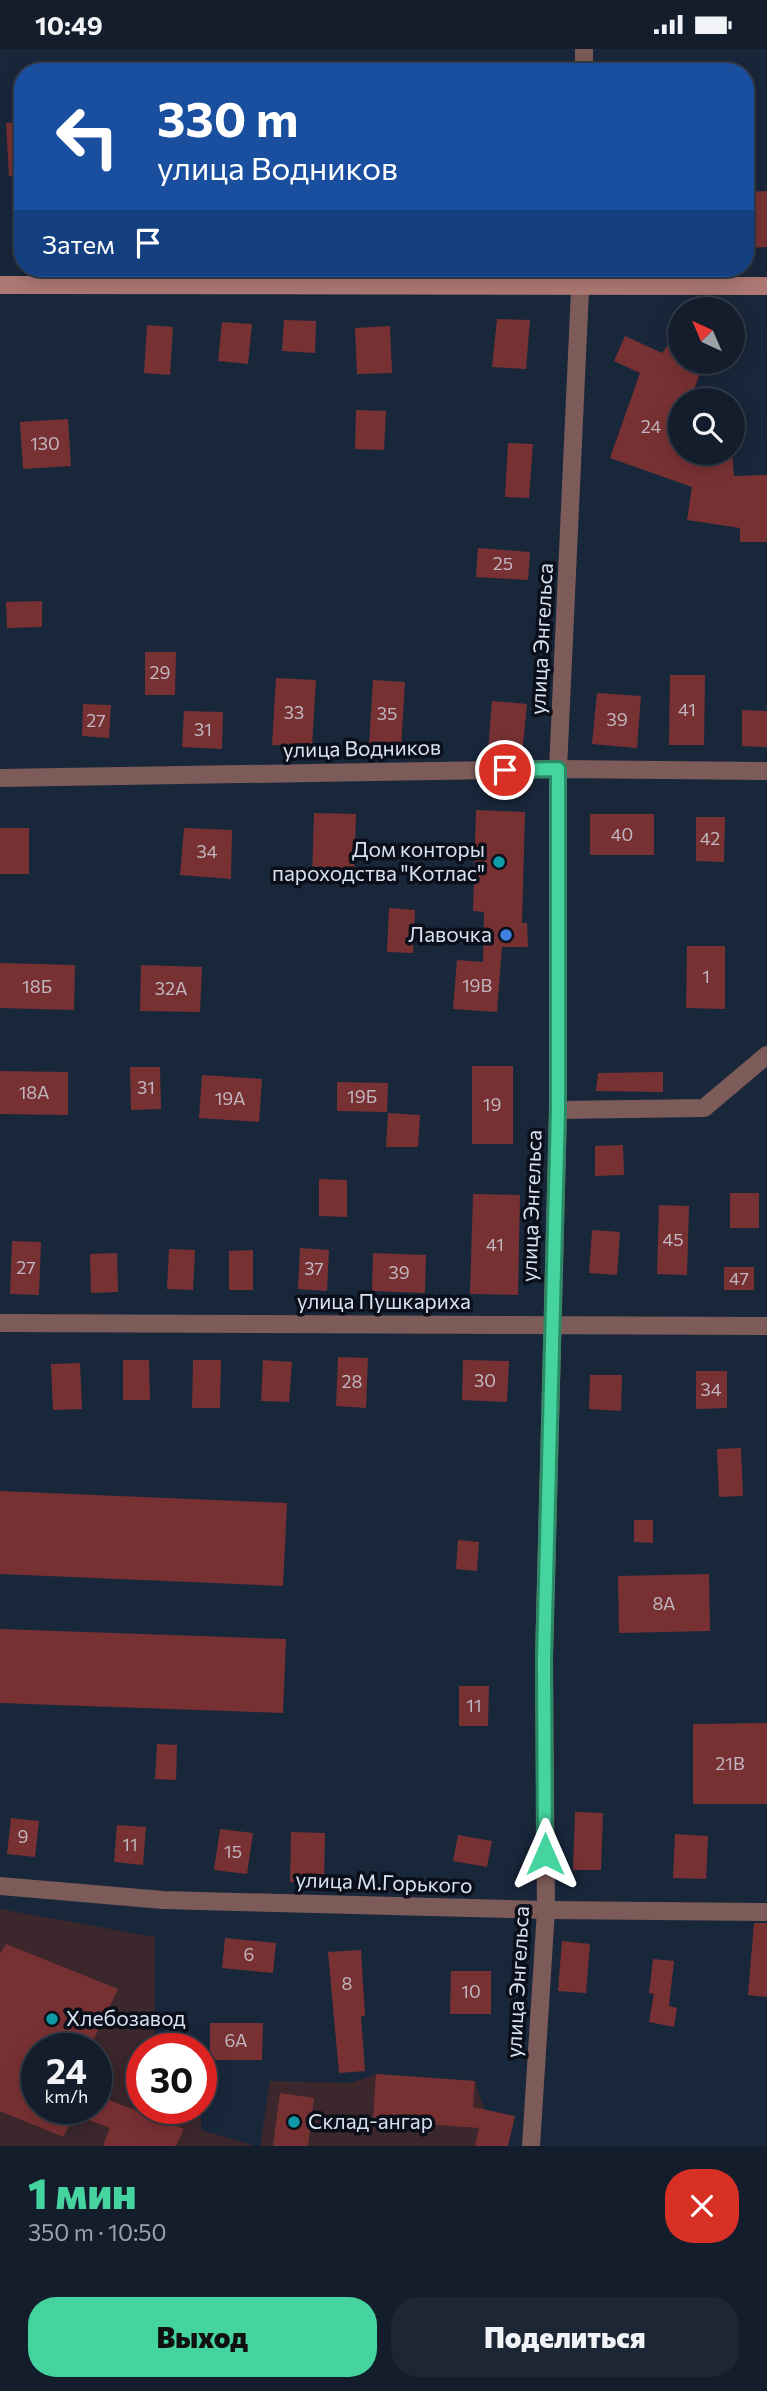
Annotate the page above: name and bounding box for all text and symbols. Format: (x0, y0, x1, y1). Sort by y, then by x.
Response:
text: 10:49 (35, 9, 103, 40)
text: 330 m (157, 87, 298, 147)
icon: left (42, 91, 133, 182)
text: улица Водников (157, 147, 398, 187)
icon: arrive (129, 224, 167, 262)
text: Затем (42, 228, 115, 259)
north arrow (668, 297, 746, 375)
map controls (668, 297, 745, 465)
button: search (668, 388, 745, 465)
house number: 24 (641, 415, 661, 437)
house number: 130 (30, 432, 60, 454)
house number: 25 (493, 552, 513, 574)
street label: улица Энгельса (524, 562, 557, 716)
house number: 29 (150, 661, 170, 683)
house number: 41 (678, 698, 696, 720)
house number: 33 (284, 701, 304, 723)
house number: 35 (377, 702, 397, 724)
house number: 39 (606, 708, 628, 730)
house number: 27 (86, 709, 106, 731)
house number: 31 (194, 718, 212, 740)
street label: улица Водников (283, 734, 441, 761)
pin (475, 740, 535, 800)
icon: arrive (486, 751, 524, 789)
house number: 40 (611, 823, 633, 845)
house number: 42 (700, 827, 720, 849)
place label: Дом конторы пароходства "Котлас" (272, 836, 485, 885)
house number: 34 (196, 840, 218, 862)
marker: Дом конторы пароходства "Котлас" (491, 854, 507, 870)
place label: Лавочка (408, 921, 492, 946)
marker: Лавочка (498, 927, 514, 943)
house number: 1 (702, 965, 710, 987)
house number: 19В (462, 974, 492, 996)
house number: 18Б (22, 975, 52, 997)
house number: 32А (155, 977, 187, 999)
house number: 31 (137, 1076, 155, 1098)
house number: 18А (19, 1081, 49, 1103)
house number: 19Б (347, 1085, 377, 1107)
house number: 19А (215, 1087, 245, 1109)
house number: 19 (483, 1093, 501, 1115)
street label: улица Энгельса (515, 1129, 546, 1282)
house number: 45 (662, 1228, 684, 1250)
house number: 41 (486, 1233, 504, 1255)
house number: 27 (16, 1256, 36, 1278)
house number: 37 (304, 1257, 324, 1279)
house number: 39 (388, 1261, 410, 1283)
house number: 47 (729, 1267, 749, 1289)
street label: улица Пушкариха (297, 1288, 471, 1313)
house number: 30 (474, 1369, 496, 1391)
house number: 28 (342, 1370, 363, 1392)
house number: 34 (700, 1378, 722, 1400)
house number: 8А (653, 1592, 675, 1614)
house number: 11 (466, 1694, 482, 1716)
house number: 21В (715, 1752, 745, 1774)
position arrow (508, 1817, 582, 1891)
house number: 9 (18, 1825, 28, 1847)
house number: 11 (122, 1833, 138, 1855)
house number: 15 (224, 1840, 242, 1862)
street label: улица М.Горького (295, 1866, 473, 1897)
street label: улица Энгельса (500, 1905, 533, 2059)
house number: 6 (244, 1943, 254, 1965)
house number: 8 (342, 1972, 353, 1994)
house number: 10 (461, 1980, 481, 2002)
place label: Хлебозавод (66, 2005, 186, 2030)
marker: Хлебозавод (44, 2011, 60, 2027)
house number: 6А (225, 2029, 247, 2051)
speed limit sign: 30 (126, 2033, 217, 2124)
text: 24 (46, 2048, 87, 2091)
text: km/h (45, 2085, 88, 2107)
place label: Склад-ангар (308, 2108, 433, 2133)
marker: Склад-ангар (286, 2114, 302, 2130)
text: 1 мин (28, 2166, 137, 2218)
button: close (665, 2169, 739, 2243)
text: 350 m · 10:50 (28, 2218, 167, 2246)
button: Выход (28, 2297, 377, 2377)
button: Поделиться (391, 2297, 739, 2377)

